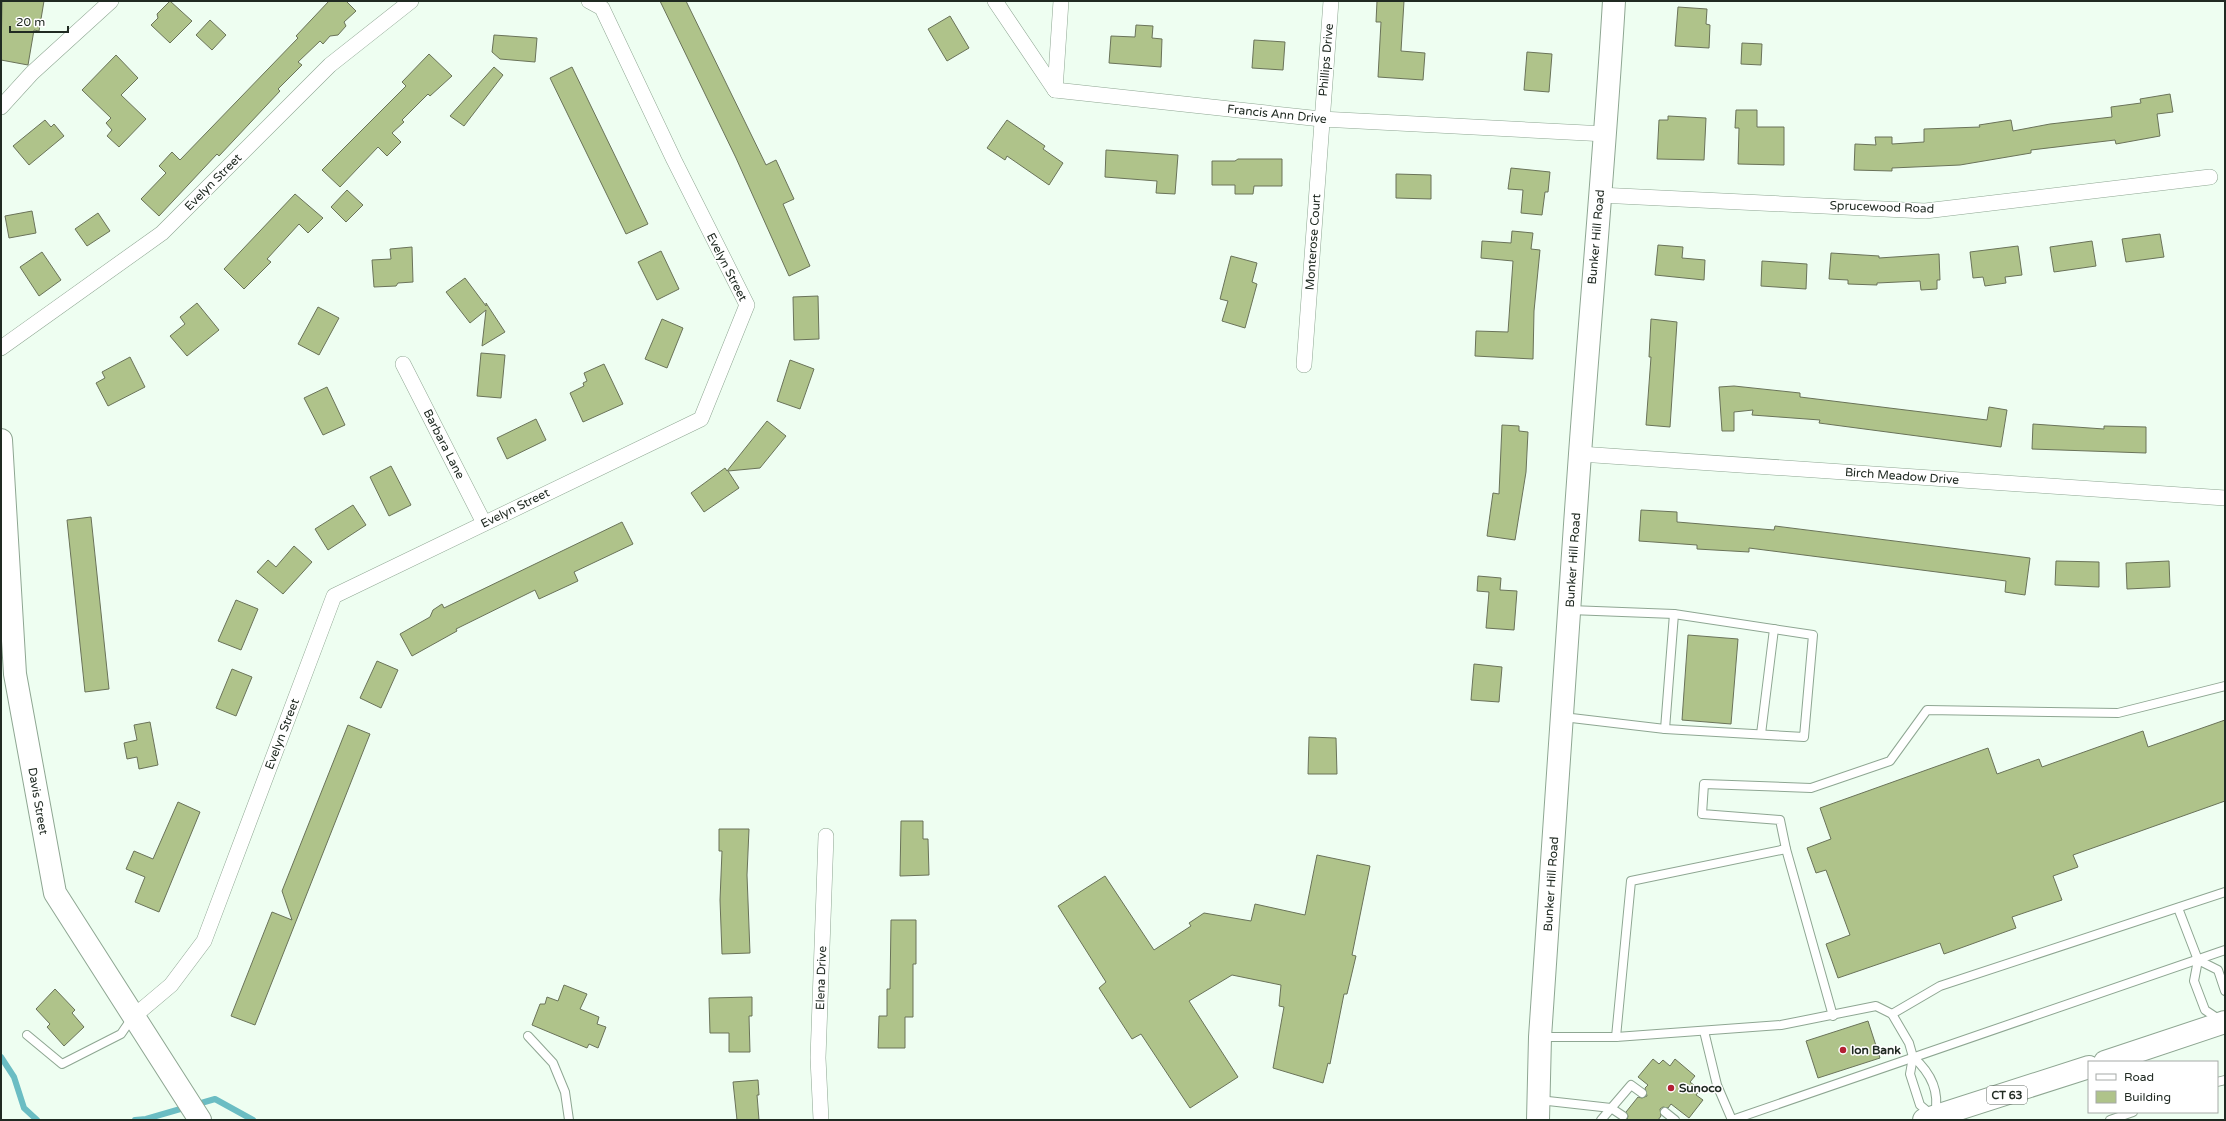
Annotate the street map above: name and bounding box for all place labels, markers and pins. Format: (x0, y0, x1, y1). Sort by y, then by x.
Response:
place label: Ion Bank (1851, 1043, 1901, 1057)
marker: Ion Bank (1838, 1045, 1848, 1055)
place label: Sunoco (1679, 1081, 1722, 1095)
marker: Sunoco (1666, 1083, 1676, 1093)

